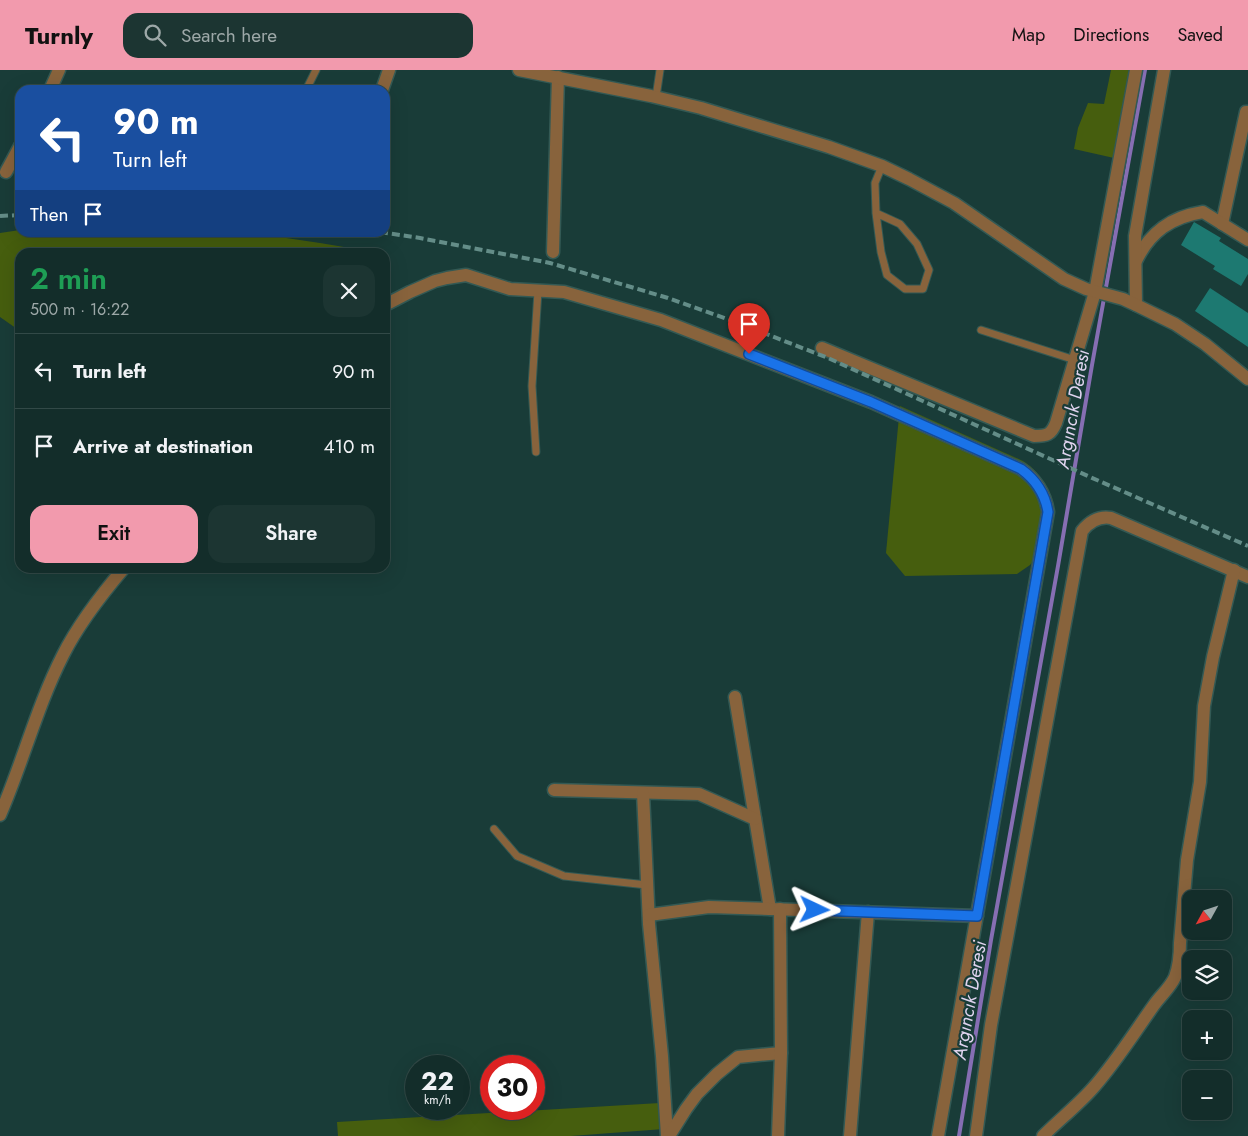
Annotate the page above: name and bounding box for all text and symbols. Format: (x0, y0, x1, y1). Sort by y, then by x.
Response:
search box (123, 13, 473, 58)
text: Turnly (25, 18, 93, 53)
icon: search (141, 21, 169, 49)
text: Search here (181, 22, 277, 49)
text: Map (1012, 22, 1045, 48)
text: Directions (1073, 22, 1149, 48)
text: Saved (1177, 22, 1223, 48)
text: 90 m (113, 97, 199, 147)
icon: left (30, 105, 95, 170)
text: Turn left (113, 143, 187, 175)
icon: arrive (79, 200, 107, 228)
text: Then (30, 201, 69, 228)
text: 2 min (30, 257, 107, 300)
button: close (323, 265, 375, 317)
text: 500 m · 16:22 (30, 298, 129, 321)
pin (728, 303, 770, 354)
icon: arrive (735, 310, 763, 338)
water label: Argıncık Deresi (1049, 346, 1096, 472)
icon: left (30, 357, 58, 385)
text: Turn left (73, 358, 146, 385)
text: 90 m (332, 358, 375, 385)
icon: arrive (30, 432, 58, 460)
text: Arrive at destination (73, 433, 253, 460)
text: 410 m (323, 433, 375, 460)
button: Exit (30, 505, 198, 563)
button: Share (208, 505, 375, 563)
position arrow (788, 883, 840, 935)
north arrow (1182, 890, 1232, 940)
map controls (1182, 890, 1232, 1120)
water label: Argıncık Deresi (946, 937, 993, 1063)
button: layers (1182, 950, 1232, 1000)
button: + (1182, 1010, 1232, 1060)
speed limit sign: 30 (480, 1055, 545, 1120)
text: 22 (421, 1063, 454, 1099)
button: − (1182, 1070, 1232, 1120)
text: km/h (424, 1091, 451, 1109)

